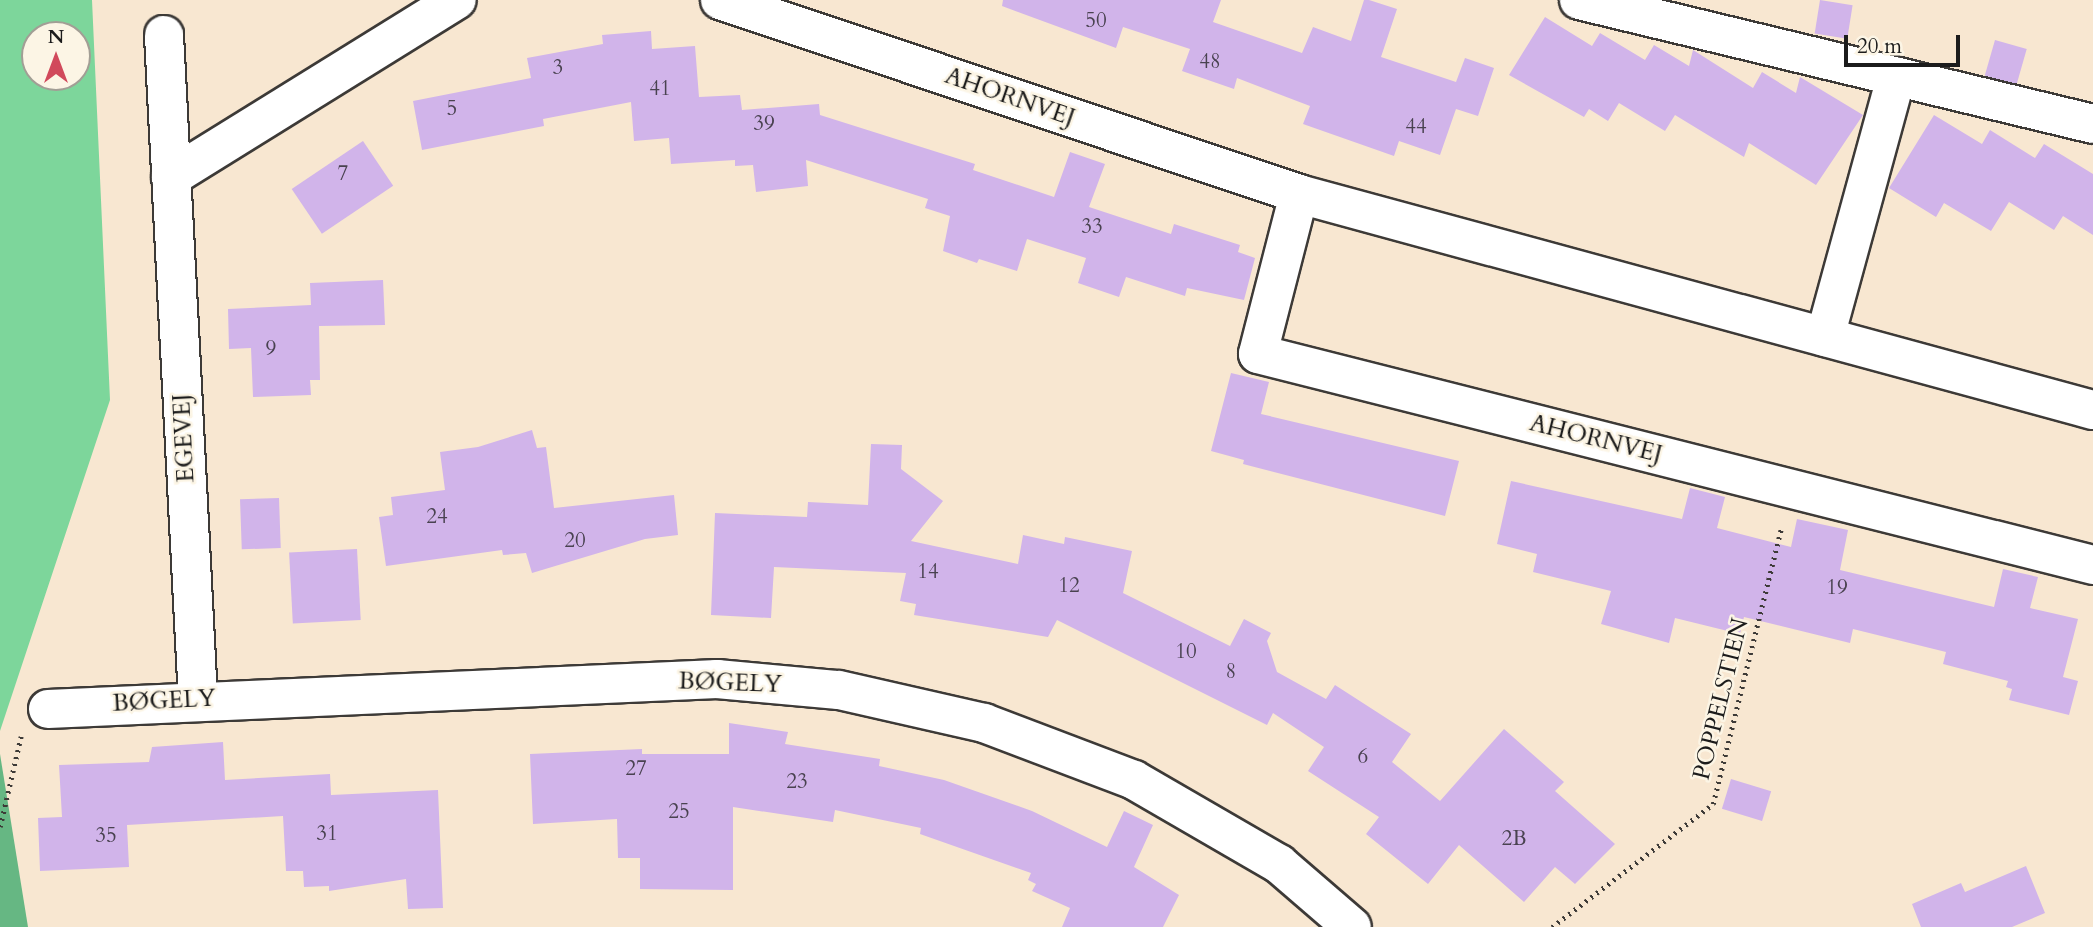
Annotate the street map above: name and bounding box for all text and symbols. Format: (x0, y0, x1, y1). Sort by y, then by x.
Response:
house number: 50 (1085, 8, 1107, 34)
north arrow (21, 21, 91, 91)
scale bar (1848, 21, 1964, 65)
text: N (48, 24, 64, 50)
text: 20 m (1857, 32, 1902, 61)
house number: 48 (1199, 49, 1221, 75)
house number: 3 (553, 55, 563, 81)
street label: AHORNVEJ (941, 61, 1079, 133)
house number: 41 (649, 76, 671, 102)
house number: 5 (447, 96, 457, 122)
house number: 39 (753, 111, 775, 137)
house number: 44 (1405, 114, 1427, 140)
house number: 7 (338, 161, 348, 187)
house number: 33 (1081, 214, 1103, 240)
house number: 9 (266, 336, 276, 362)
street label: EGEVEJ (167, 393, 201, 483)
street label: AHORNVEJ (1527, 409, 1665, 469)
house number: 24 (426, 504, 448, 530)
house number: 20 (564, 528, 586, 554)
house number: 14 (917, 559, 939, 585)
house number: 12 (1058, 573, 1080, 599)
house number: 19 (1826, 575, 1848, 601)
street label: POPPELSTIEN (1687, 615, 1755, 783)
house number: 10 (1175, 639, 1197, 665)
house number: 8 (1226, 659, 1236, 685)
street label: BØGELY (678, 667, 782, 699)
street label: BØGELY (112, 684, 216, 718)
house number: 6 (1358, 744, 1368, 770)
house number: 27 (625, 756, 647, 782)
house number: 23 (786, 769, 808, 795)
house number: 25 (668, 799, 690, 825)
house number: 31 (316, 821, 338, 847)
house number: 35 (95, 823, 117, 849)
house number: 2B (1501, 826, 1527, 852)

